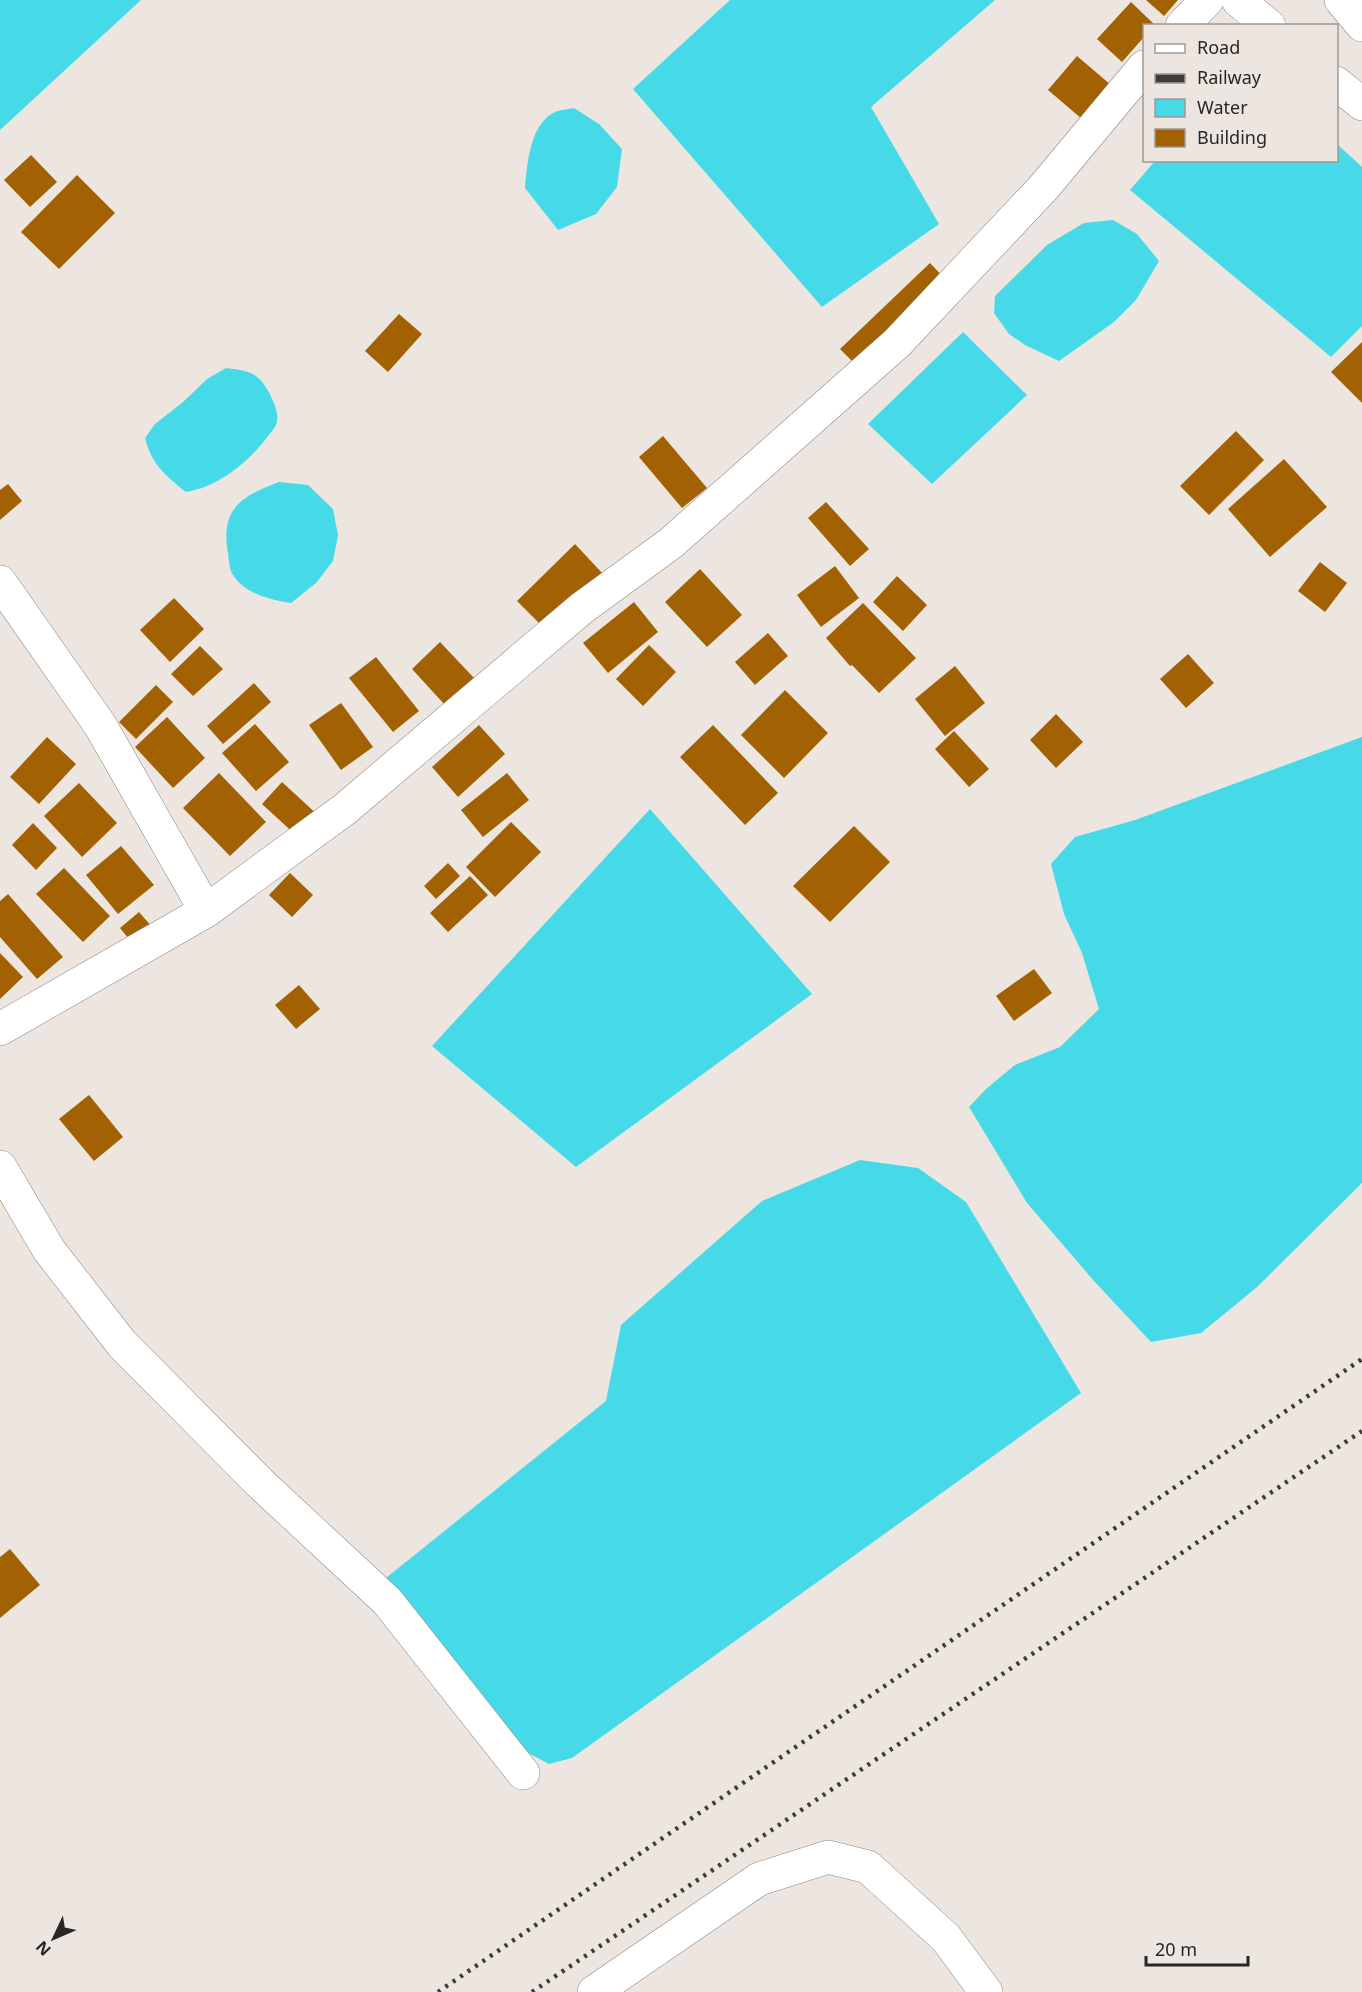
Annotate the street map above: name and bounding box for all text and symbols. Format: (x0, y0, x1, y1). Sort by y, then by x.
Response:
legend (1143, 24, 1338, 162)
text: Road (1197, 35, 1240, 59)
text: Railway (1197, 65, 1262, 89)
text: Water (1197, 95, 1248, 119)
text: Building (1197, 125, 1267, 149)
north arrow (24, 1908, 84, 1968)
scale bar (1146, 1929, 1248, 1967)
text: N (31, 1936, 56, 1961)
text: 20 m (1155, 1937, 1197, 1961)

